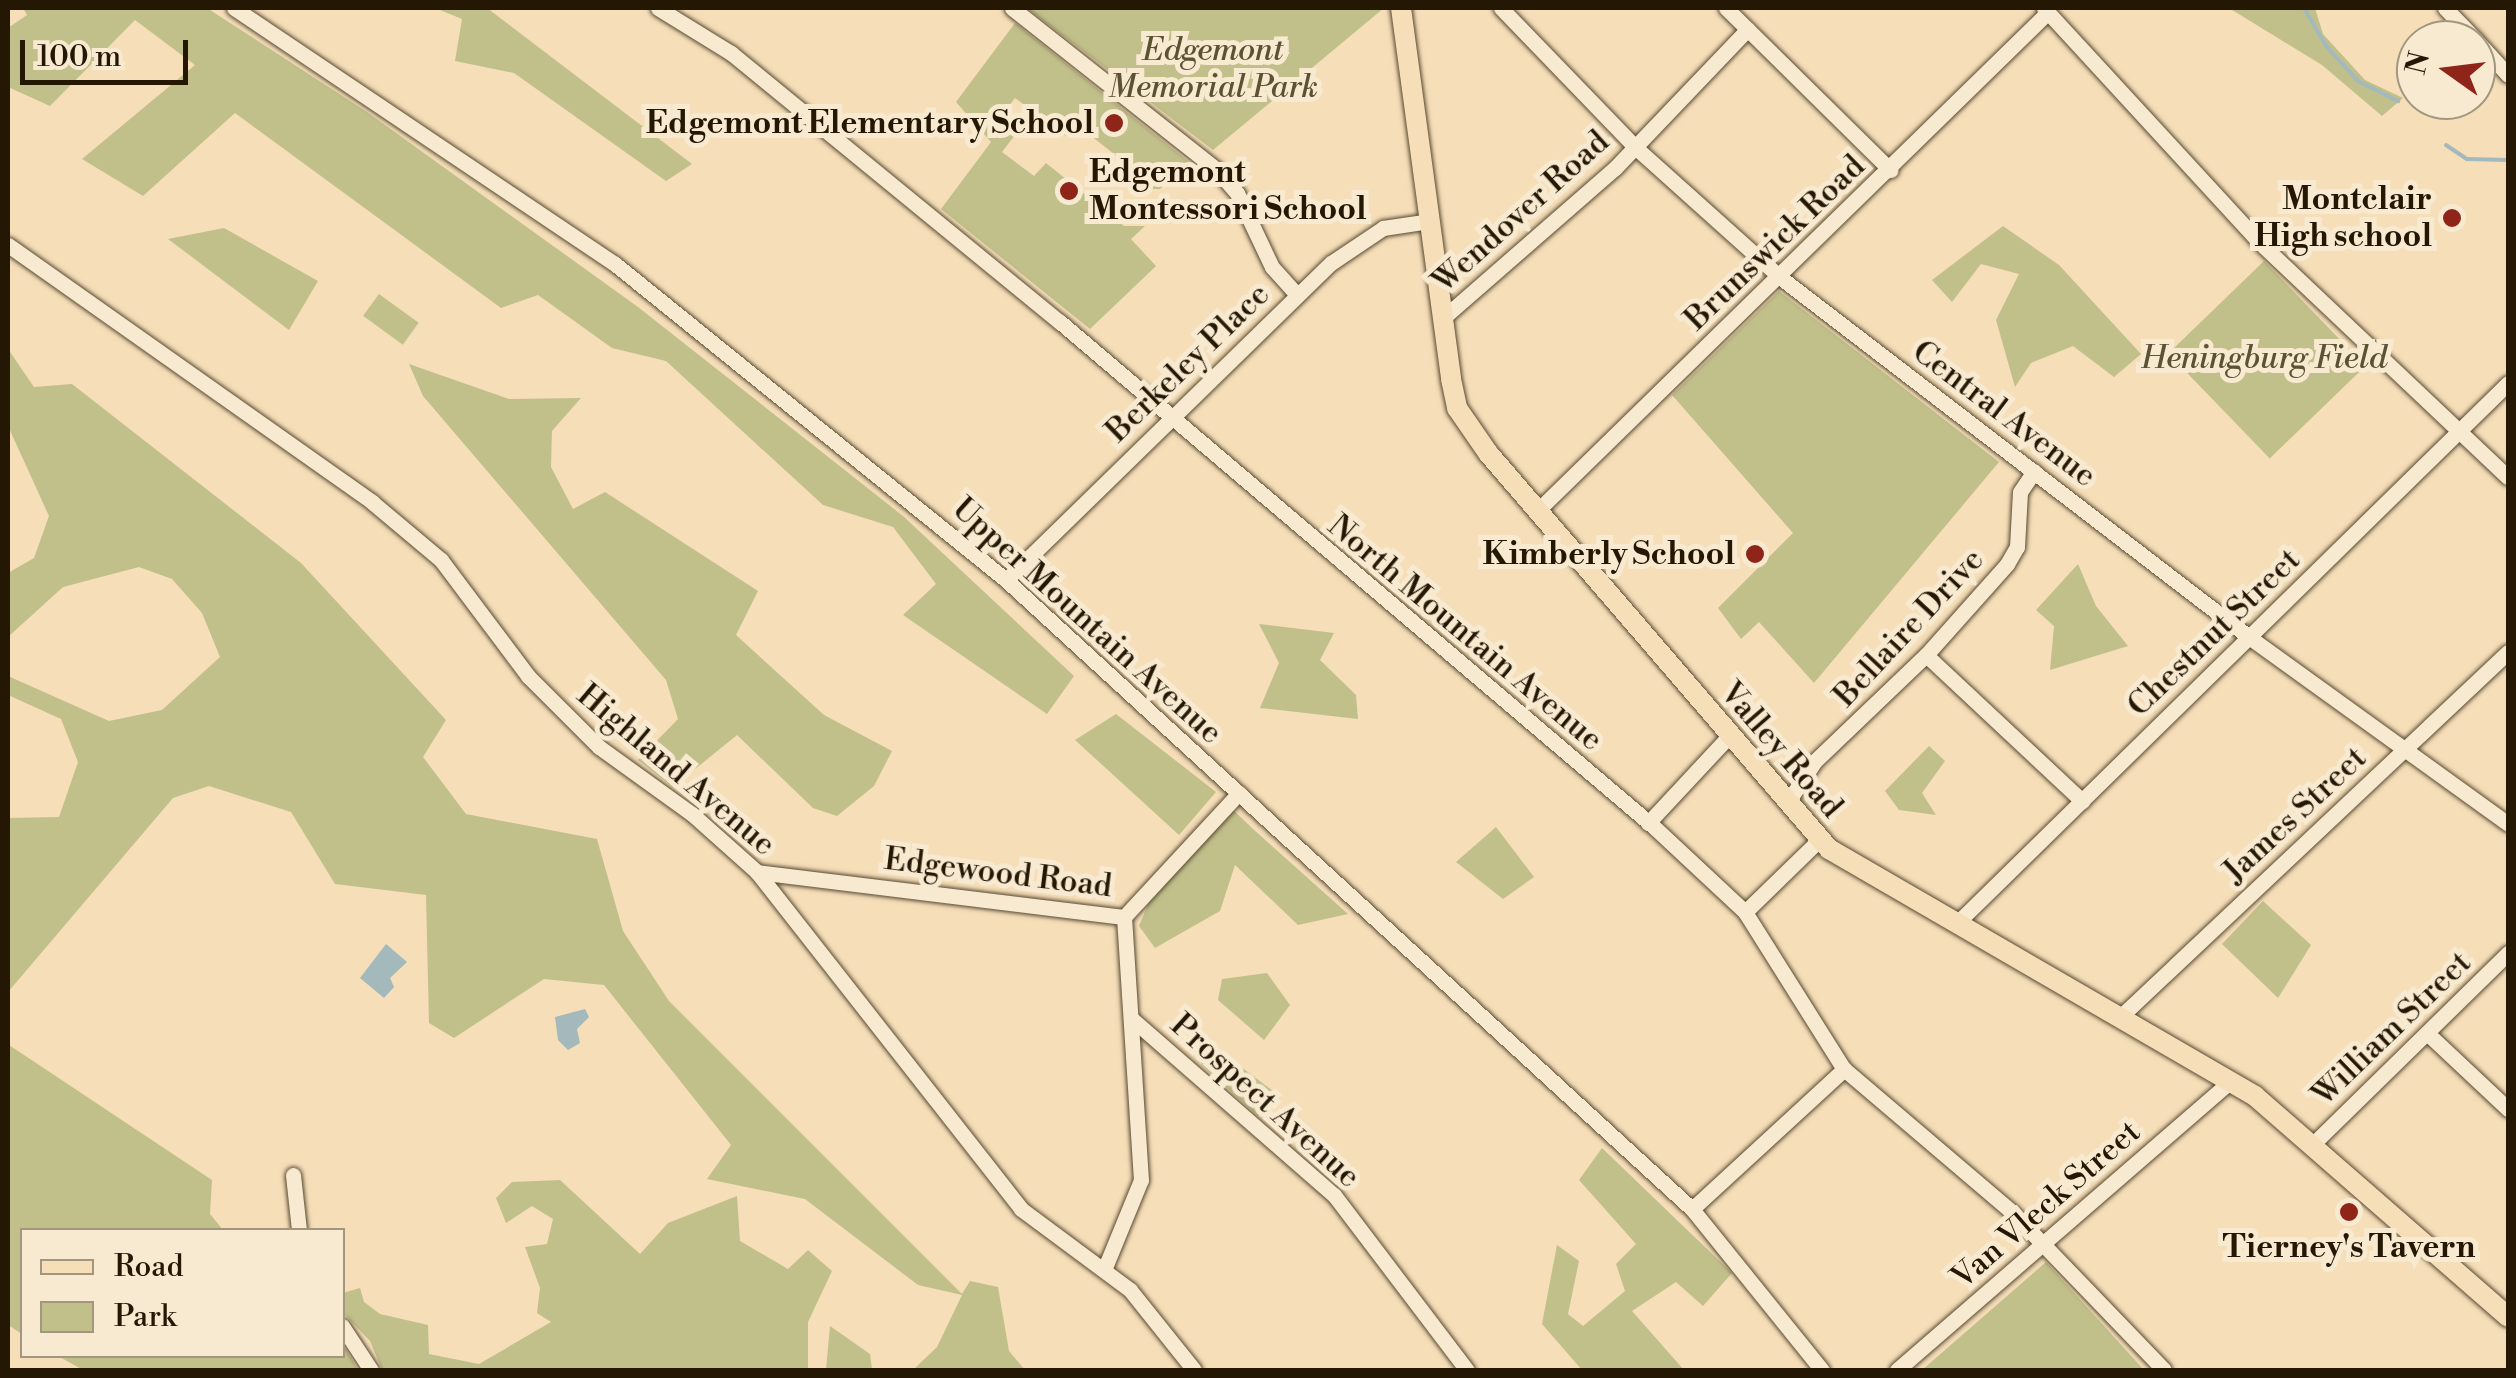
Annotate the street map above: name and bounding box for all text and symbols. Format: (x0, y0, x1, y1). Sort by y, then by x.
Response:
scale bar (25, 20, 192, 82)
north arrow (2396, 20, 2496, 120)
park label: Edgemont Memorial Park (1108, 32, 1318, 107)
text: 100 m (37, 38, 121, 76)
text: N (2399, 48, 2438, 78)
place label: Edgemont Elementary School (646, 104, 1094, 142)
marker: Edgemont Elementary School (1103, 112, 1125, 134)
street label: Wendover Road (1425, 123, 1617, 301)
street label: Brunswick Road (1677, 147, 1873, 339)
place label: Edgemont Montessori School (1089, 154, 1367, 229)
marker: Edgemont Montessori School (1058, 180, 1080, 202)
place label: Montclair High school (2254, 181, 2432, 256)
marker: Montclair High school (2441, 207, 2463, 229)
street label: Berkeley Place (1098, 275, 1278, 451)
street label: Central Avenue (1905, 332, 2103, 496)
park label: Heningburg Field (2141, 339, 2387, 377)
street label: Upper Mountain Avenue (944, 490, 1230, 752)
street label: North Mountain Avenue (1320, 507, 1610, 759)
place label: Kimberly School (1483, 535, 1735, 573)
street label: Bellaire Drive (1826, 541, 1992, 715)
street label: Chestnut Street (2120, 541, 2308, 725)
marker: Kimberly School (1744, 543, 1766, 565)
street label: Valley Road (1712, 674, 1850, 826)
street label: Highland Avenue (569, 676, 783, 864)
street label: James Street (2216, 739, 2374, 891)
street label: Edgewood Road (882, 840, 1114, 906)
street label: William Street (2305, 944, 2479, 1114)
street label: Prospect Avenue (1162, 1006, 1368, 1196)
street label: Van Vleck Street (1944, 1113, 2148, 1297)
marker: Tierney's Tavern (2338, 1201, 2360, 1223)
legend (20, 1228, 345, 1358)
place label: Tierney's Tavern (2223, 1228, 2475, 1266)
text: Road (114, 1248, 184, 1286)
text: Park (114, 1298, 176, 1336)

